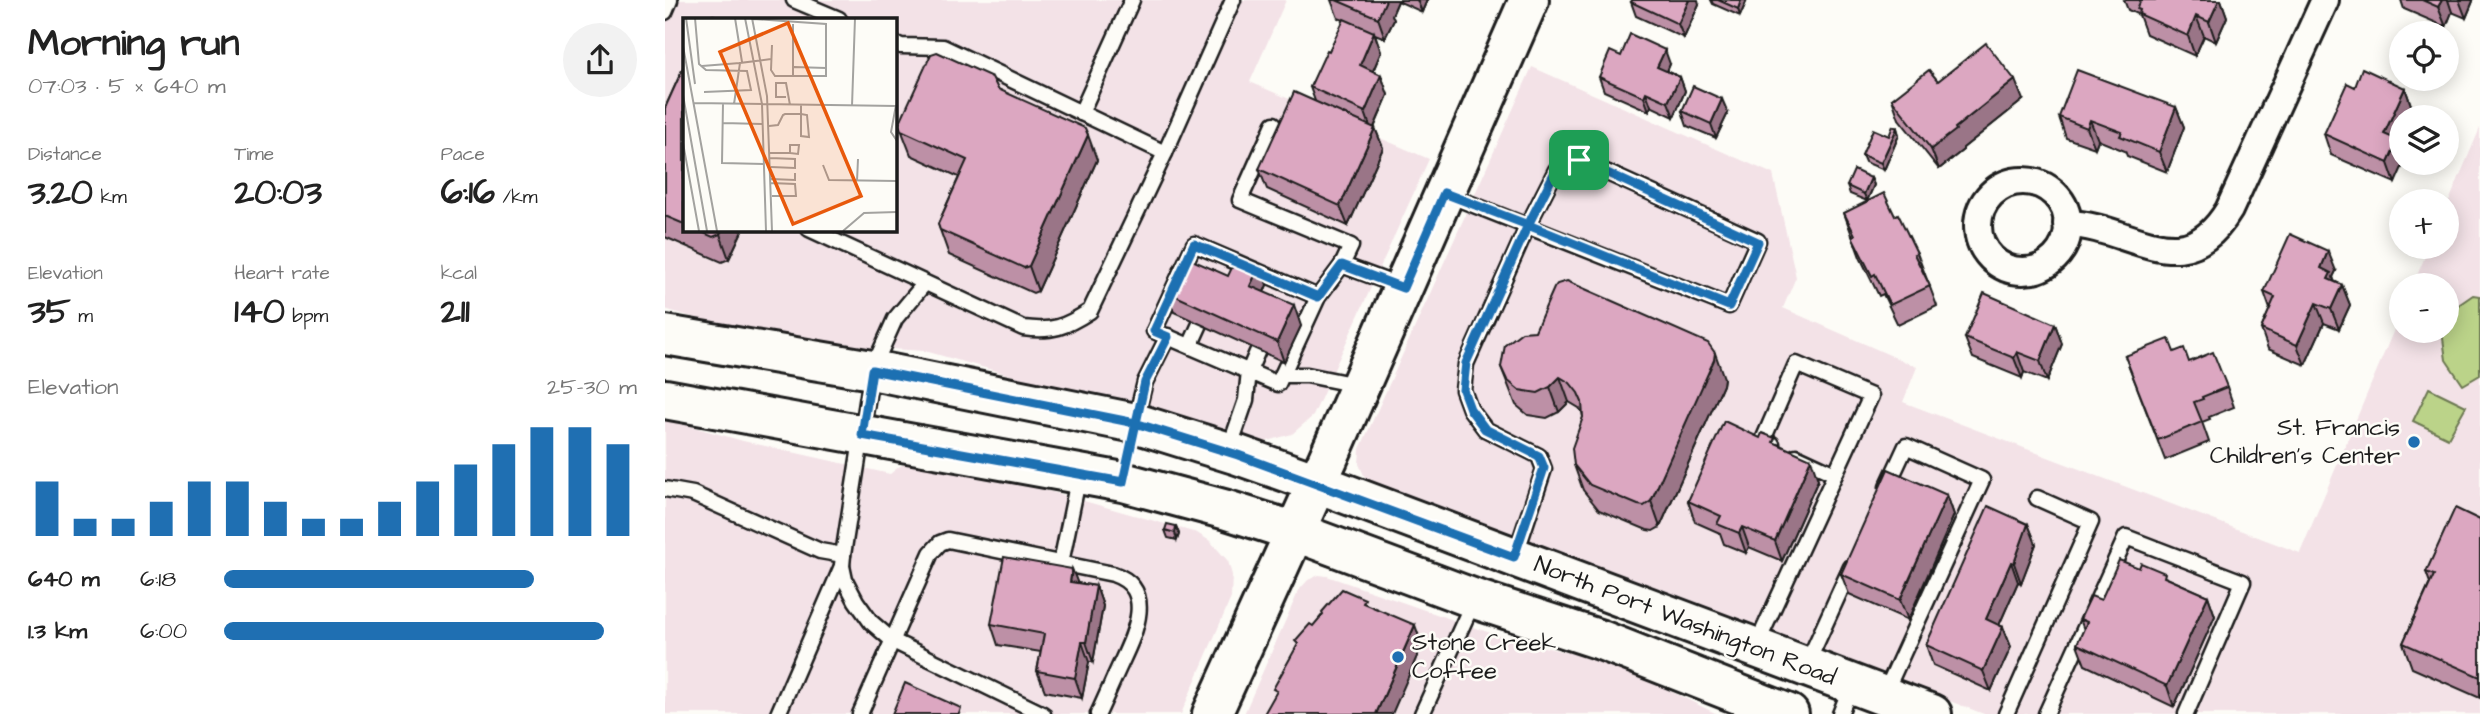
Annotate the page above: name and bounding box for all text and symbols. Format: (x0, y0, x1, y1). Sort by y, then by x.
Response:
text: Morning run (28, 18, 240, 70)
inset map (683, 18, 896, 231)
map controls (2389, 21, 2459, 343)
button: locate (2389, 21, 2459, 91)
button: share (563, 23, 637, 97)
text: 07:03 · 5 × 640 m (28, 70, 226, 102)
button: layers (2389, 105, 2459, 175)
pin (1549, 130, 1609, 190)
text: Distance (28, 141, 102, 168)
text: Time (234, 141, 274, 168)
text: Pace (441, 141, 485, 168)
icon: arrive (1560, 141, 1598, 179)
text: 3.20 (28, 168, 93, 217)
text: 20:03 (234, 168, 322, 217)
text: 6:16 (441, 168, 495, 217)
text: km (93, 184, 127, 211)
text: /km (495, 184, 538, 211)
button: + (2389, 189, 2459, 259)
text: Elevation (28, 260, 103, 287)
text: Heart rate (234, 260, 330, 287)
text: kcal (441, 260, 477, 287)
button: − (2389, 273, 2459, 343)
text: 35 (28, 287, 71, 336)
text: 140 (234, 287, 285, 336)
text: 211 (441, 287, 470, 336)
text: m (71, 303, 93, 330)
text: bpm (285, 303, 328, 330)
text: Elevation (28, 371, 119, 403)
text: 25–30 m (547, 371, 637, 403)
place label: St. Francis Children's Center (2210, 411, 2400, 473)
marker: St. Francis Children's Center (2406, 434, 2422, 450)
street label: North Port Washington Road (1529, 548, 1841, 695)
text: 640 m (28, 563, 100, 595)
text: 6:18 (140, 563, 176, 595)
text: 1.3 km (28, 615, 87, 647)
text: 6:00 (140, 615, 187, 647)
place label: Stone Creek Coffee (1412, 626, 1556, 688)
marker: Stone Creek Coffee (1390, 649, 1406, 665)

